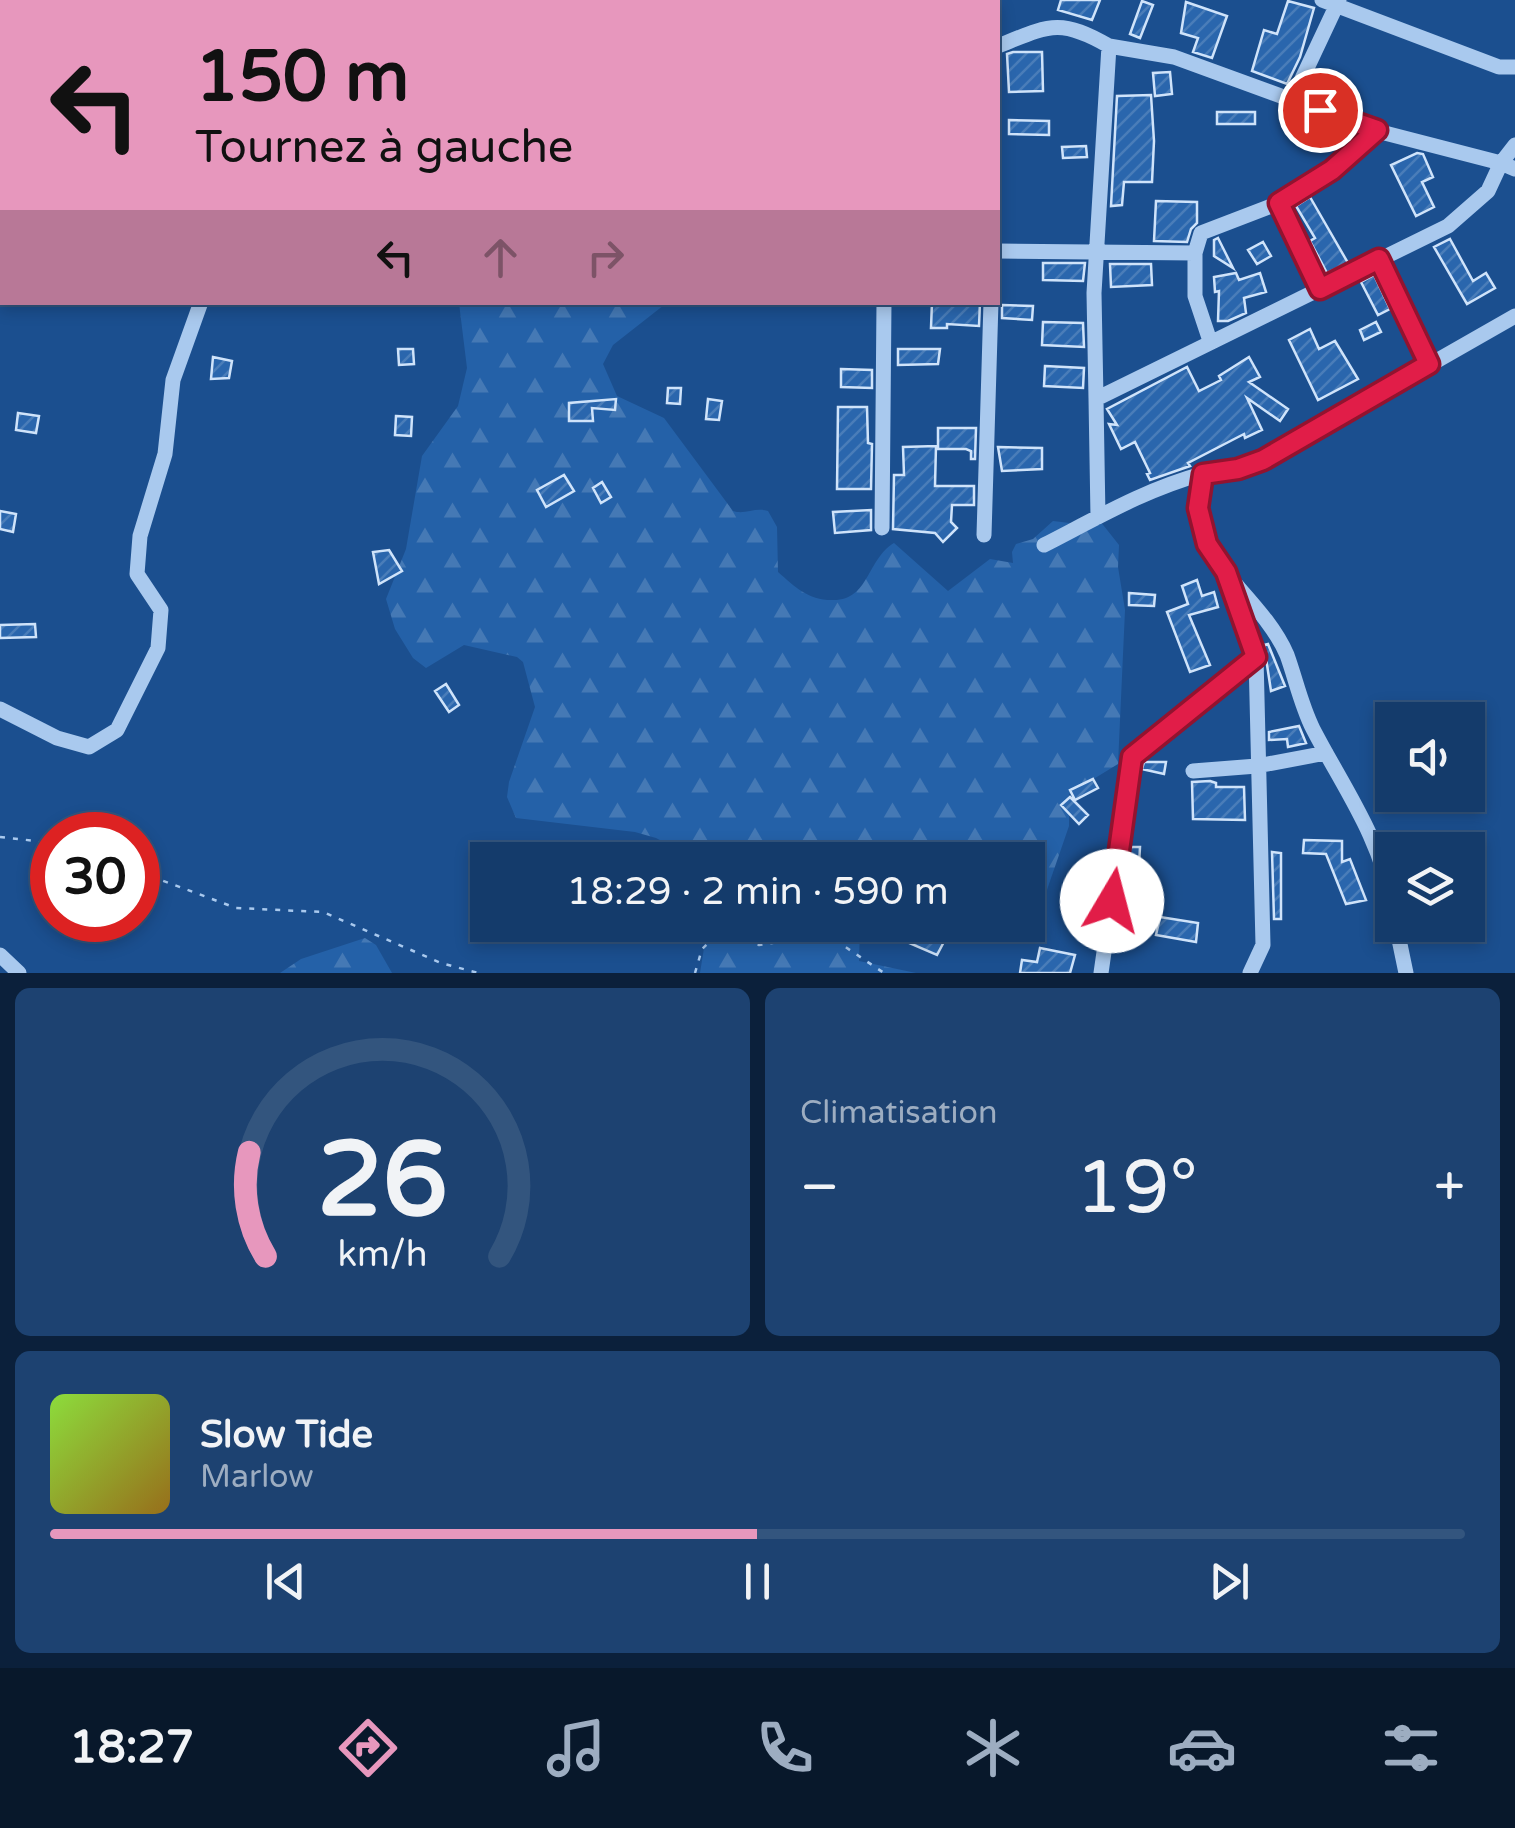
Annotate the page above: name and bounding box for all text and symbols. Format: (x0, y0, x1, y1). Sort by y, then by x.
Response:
text: 150 m (195, 36, 409, 120)
icon: left (30, 40, 160, 170)
pin (1278, 68, 1363, 153)
icon: arrive (1293, 83, 1348, 138)
text: Tournez à gauche (195, 121, 573, 175)
icon: left (368, 230, 423, 285)
icon: ahead (473, 230, 528, 285)
icon: right (578, 230, 633, 285)
map controls (1375, 702, 1485, 942)
button: sound (1375, 702, 1485, 812)
speed limit sign: 30 (30, 812, 160, 942)
button: layers (1375, 832, 1485, 942)
position arrow (1060, 849, 1164, 953)
text: 18:29 · 2 min · 590 m (566, 869, 949, 915)
text: Climatisation (800, 1094, 997, 1132)
text: 26 (317, 1119, 448, 1244)
text: 19° (1075, 1143, 1198, 1233)
text: − (800, 1155, 839, 1221)
text: + (1434, 1155, 1465, 1221)
text: km/h (338, 1233, 427, 1276)
text: Slow Tide (200, 1412, 373, 1458)
text: Marlow (200, 1458, 314, 1496)
icon: previous (258, 1554, 313, 1609)
icon: pause (730, 1554, 785, 1609)
icon: next (1202, 1554, 1257, 1609)
icon: directions (333, 1713, 403, 1783)
icon: music (541, 1713, 611, 1783)
icon: phone (750, 1713, 820, 1783)
icon: climate (958, 1713, 1028, 1783)
icon: car (1167, 1713, 1237, 1783)
icon: filters (1376, 1713, 1446, 1783)
text: 18:27 (69, 1721, 194, 1775)

